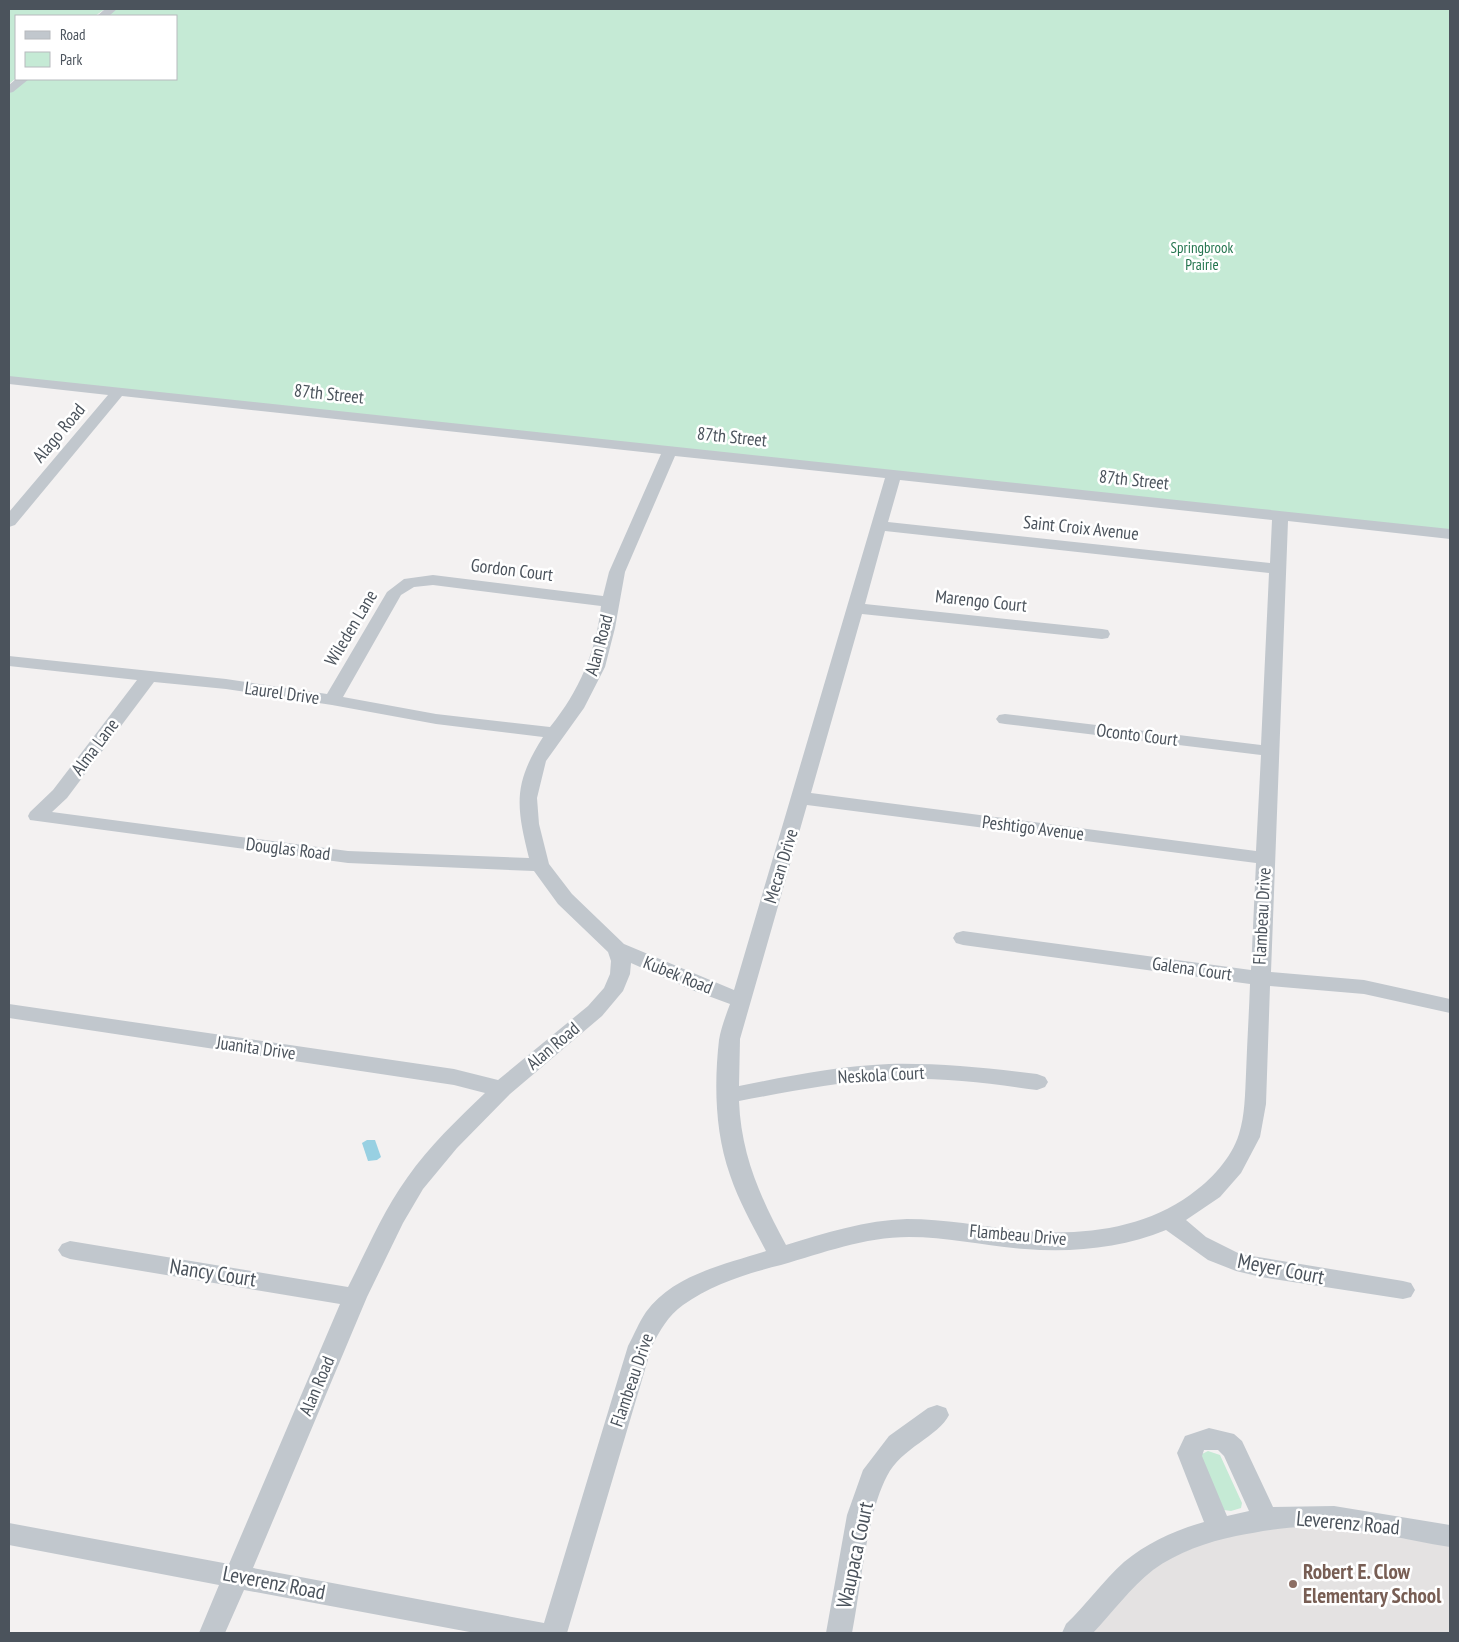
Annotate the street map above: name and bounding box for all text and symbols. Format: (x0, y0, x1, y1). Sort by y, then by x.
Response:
legend (15, 15, 178, 80)
text: Road (60, 25, 86, 44)
text: Park (60, 50, 82, 69)
park label: Springbrook Prairie (1171, 238, 1234, 274)
street label: 87th Street (293, 378, 365, 409)
street label: Alago Road (27, 398, 90, 467)
street label: 87th Street (696, 421, 768, 452)
street label: 87th Street (1098, 464, 1170, 495)
street label: Saint Croix Avenue (1022, 510, 1140, 545)
street label: Gordon Court (470, 553, 554, 586)
street label: Marengo Court (934, 584, 1028, 617)
street label: Wileden Lane (319, 586, 382, 670)
street label: Alan Road (579, 612, 618, 678)
street label: Laurel Drive (243, 676, 321, 709)
street label: Alma Lane (66, 714, 123, 780)
street label: Oconto Court (1095, 718, 1179, 751)
street label: Peshtigo Avenue (981, 810, 1085, 845)
street label: Mecan Drive (758, 826, 803, 906)
street label: Douglas Road (245, 832, 332, 865)
street label: Flambeau Drive (1247, 867, 1276, 965)
street label: Kubek Road (640, 950, 716, 999)
street label: Galena Court (1151, 952, 1233, 985)
street label: Alan Road (521, 1017, 584, 1074)
street label: Juanita Drive (214, 1030, 297, 1064)
street label: Neskola Court (837, 1061, 925, 1088)
street label: Flambeau Drive (969, 1219, 1068, 1250)
street label: Meyer Court (1235, 1247, 1327, 1290)
street label: Nancy Court (168, 1252, 258, 1293)
street label: Flambeau Drive (605, 1330, 658, 1430)
street label: Alan Road (294, 1353, 339, 1419)
street label: Waupaca Court (830, 1499, 879, 1611)
street label: Leverenz Road (1295, 1505, 1401, 1540)
place label: Robert E. Clow Elementary School (1303, 1558, 1442, 1609)
street label: Leverenz Road (221, 1559, 328, 1606)
marker: Robert E. Clow Elementary School (1287, 1578, 1299, 1590)

